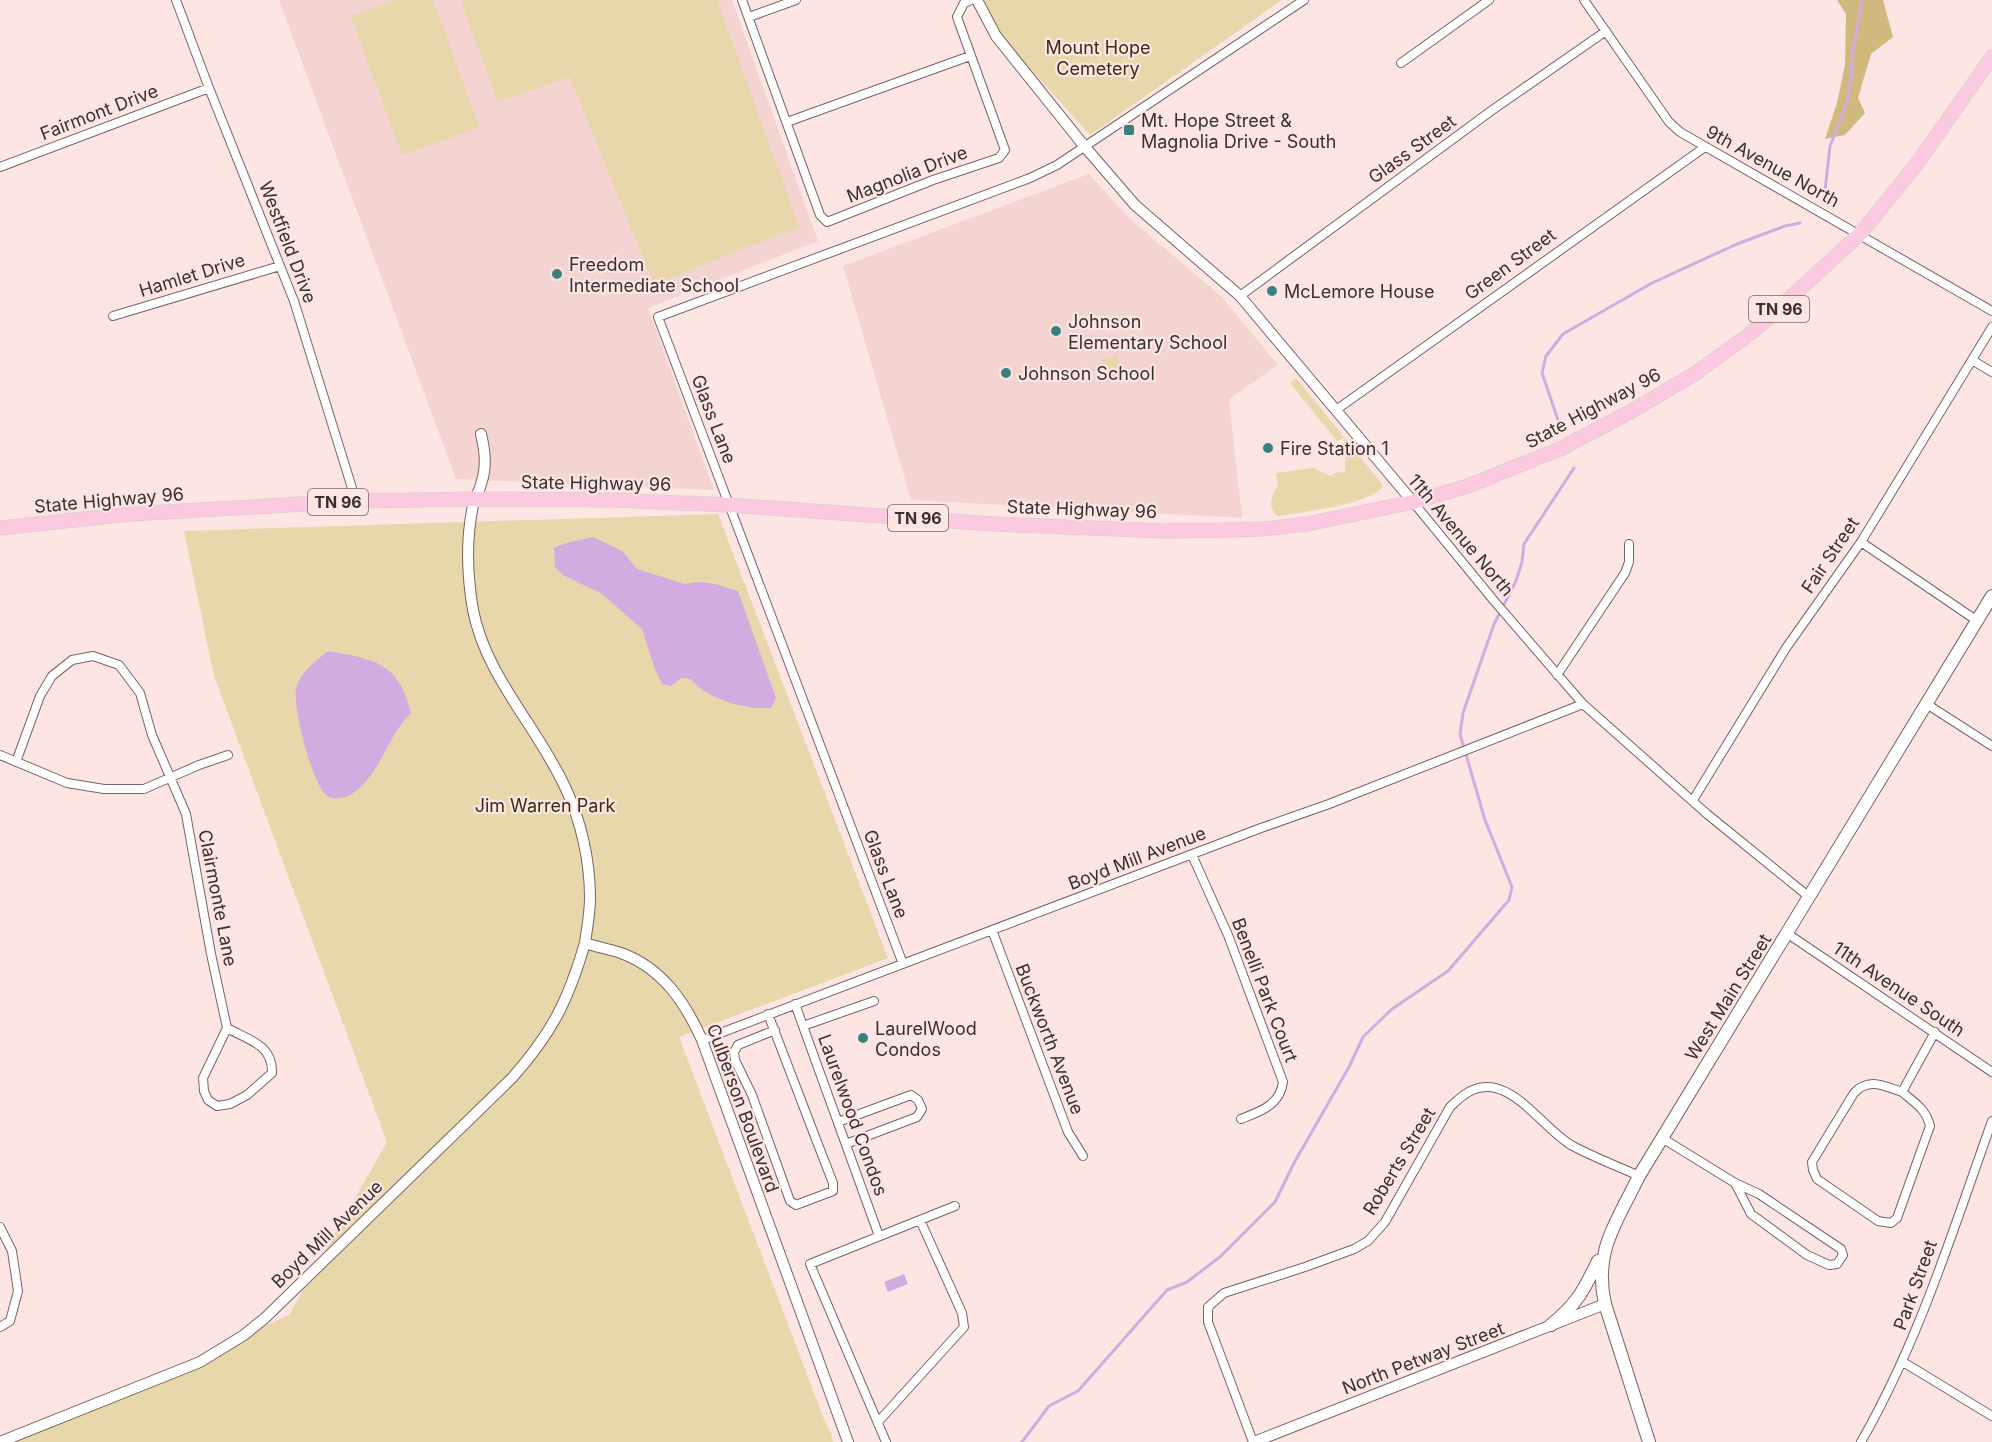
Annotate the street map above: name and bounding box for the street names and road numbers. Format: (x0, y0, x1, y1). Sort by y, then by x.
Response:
street label: Fairmont Drive (37, 80, 161, 144)
street label: Glass Street (1364, 110, 1460, 188)
street label: 9th Avenue North (1703, 121, 1843, 211)
street label: Magnolia Drive (844, 141, 970, 207)
street label: Westfield Drive (255, 178, 321, 306)
street label: Green Street (1460, 224, 1560, 304)
street label: Hamlet Drive (136, 249, 248, 301)
road number: TN 96 (1749, 296, 1809, 322)
street label: State Highway 96 (1522, 363, 1664, 453)
street label: Glass Lane (687, 372, 741, 466)
street label: 11th Avenue North (1404, 470, 1518, 600)
street label: State Highway 96 (521, 471, 671, 495)
street label: State Highway 96 (33, 483, 185, 517)
road number: TN 96 (308, 489, 368, 515)
street label: State Highway 96 (1006, 496, 1158, 522)
road number: TN 96 (888, 505, 948, 531)
street label: Fair Street (1797, 513, 1863, 597)
street label: Boyd Mill Avenue (1065, 822, 1209, 894)
street label: Glass Lane (859, 827, 913, 921)
street label: Clairmonte Lane (194, 828, 242, 968)
street label: Benelli Park Court (1228, 915, 1302, 1065)
street label: West Main Street (1681, 930, 1775, 1064)
street label: 11th Avenue South (1829, 937, 1969, 1041)
street label: Buckworth Avenue (1012, 961, 1088, 1117)
street label: Culberson Boulevard (703, 1021, 783, 1195)
street label: Laurelwood Condos (814, 1031, 892, 1199)
street label: Roberts Street (1359, 1103, 1439, 1219)
street label: Boyd Mill Avenue (267, 1176, 387, 1292)
street label: Park Street (1889, 1237, 1941, 1333)
street label: North Petway Street (1339, 1317, 1507, 1399)

